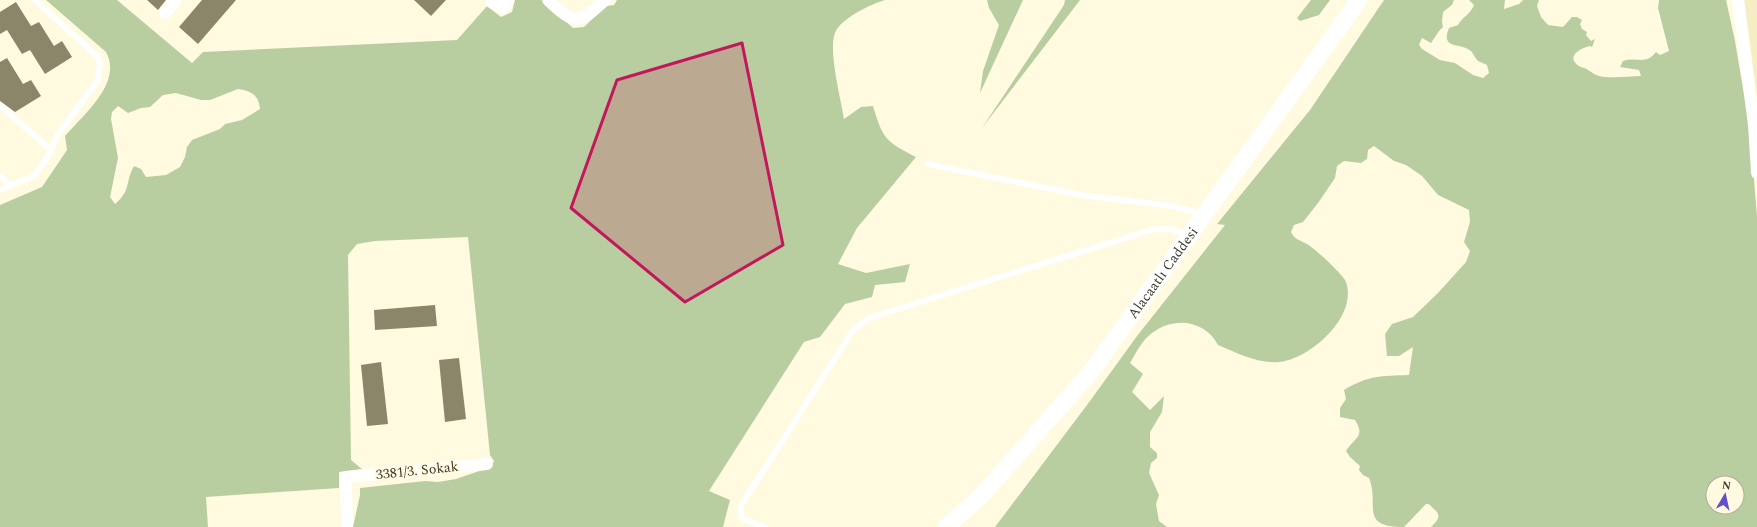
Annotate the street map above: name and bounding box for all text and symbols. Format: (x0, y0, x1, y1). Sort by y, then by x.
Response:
street label: Alacaatlı Caddesi (1123, 223, 1203, 323)
street label: 3381/3. Sokak (375, 456, 460, 485)
north arrow (1705, 475, 1745, 515)
text: N (1721, 477, 1732, 495)

